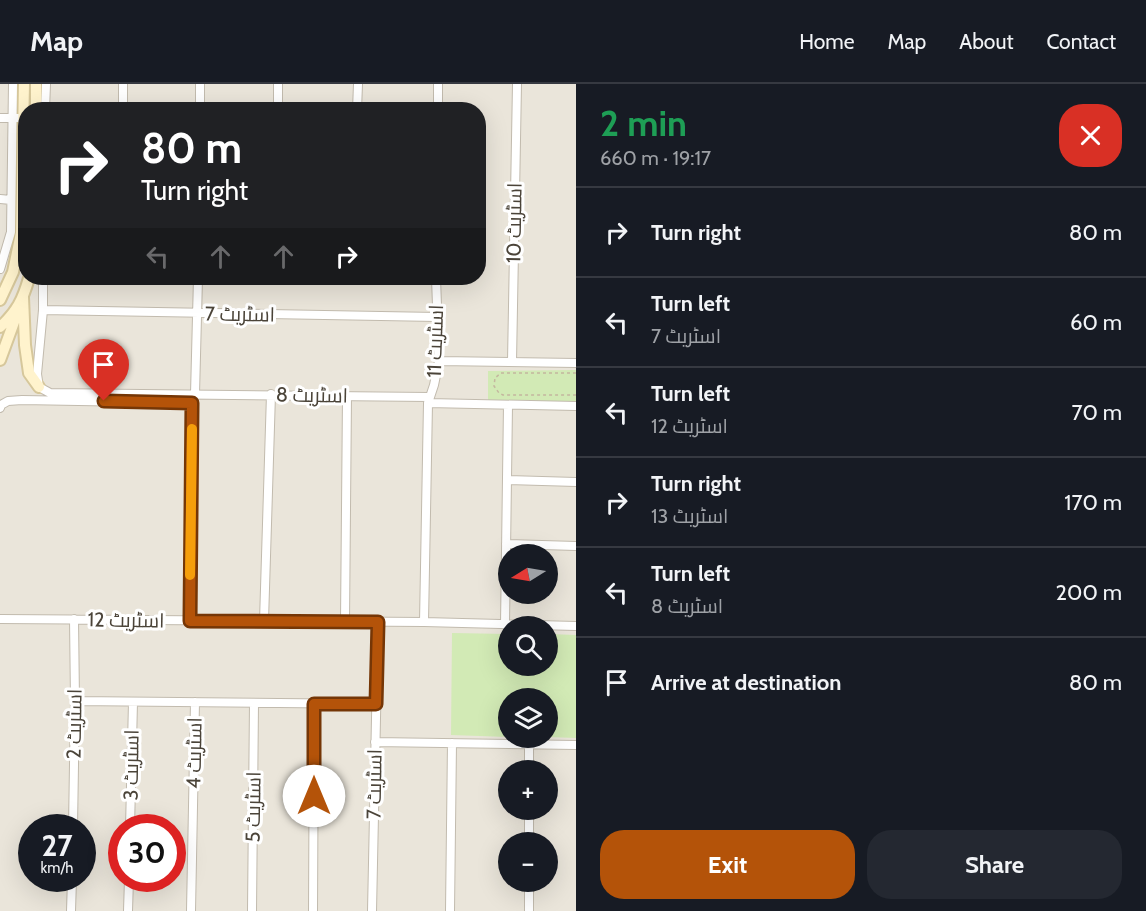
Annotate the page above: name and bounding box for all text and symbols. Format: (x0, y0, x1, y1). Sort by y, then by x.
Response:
text: Map (30, 24, 83, 58)
text: Home (799, 29, 855, 54)
text: Map (888, 29, 926, 54)
text: About (959, 29, 1013, 54)
text: Contact (1046, 29, 1116, 54)
text: 2 min (600, 101, 687, 145)
button: close (1059, 104, 1122, 167)
text: 80 m (141, 122, 242, 174)
icon: right (42, 126, 120, 204)
text: 660 m · 19:17 (600, 146, 711, 170)
text: Turn right (141, 174, 248, 207)
street label: اسٹریٹ 10 (501, 183, 527, 263)
icon: right (600, 216, 633, 249)
text: Turn right (651, 219, 741, 246)
text: 80 m (1069, 219, 1122, 246)
icon: left (141, 240, 174, 273)
icon: ahead (204, 240, 237, 273)
icon: ahead (267, 240, 300, 273)
icon: right (330, 240, 363, 273)
text: Turn left (651, 290, 730, 317)
street label: اسٹریٹ 7 (205, 301, 275, 327)
street label: اسٹریٹ 11 (422, 304, 448, 378)
icon: left (600, 306, 633, 339)
text: 60 m (1070, 309, 1122, 336)
text: اسٹریٹ 7 (651, 324, 721, 348)
pin (78, 339, 129, 401)
icon: arrive (87, 348, 120, 381)
text: Turn left (651, 380, 730, 407)
street label: اسٹریٹ 8 (276, 382, 348, 408)
icon: left (600, 396, 633, 429)
text: 70 m (1072, 399, 1122, 426)
text: اسٹریٹ 12 (651, 414, 728, 438)
text: Turn right (651, 470, 741, 497)
icon: right (600, 486, 633, 519)
text: 170 m (1064, 489, 1122, 516)
text: اسٹریٹ 13 (651, 504, 728, 528)
north arrow (498, 544, 558, 604)
map controls (498, 544, 558, 892)
text: Turn left (651, 560, 730, 587)
icon: left (600, 576, 633, 609)
text: 200 m (1056, 579, 1122, 606)
text: اسٹریٹ 8 (651, 594, 723, 618)
street label: اسٹریٹ 12 (87, 607, 165, 633)
button: search (498, 616, 558, 676)
icon: arrive (600, 666, 633, 699)
text: Arrive at destination (651, 669, 841, 696)
text: 80 m (1069, 669, 1122, 696)
button: layers (498, 688, 558, 748)
street label: اسٹریٹ 2 (61, 689, 87, 759)
street label: اسٹریٹ 4 (181, 717, 207, 789)
street label: اسٹریٹ 3 (118, 729, 144, 801)
street label: اسٹریٹ 7 (361, 749, 387, 819)
button: + (498, 760, 558, 820)
position arrow (282, 764, 346, 828)
street label: اسٹریٹ 5 (240, 771, 266, 843)
speed limit sign: 30 (108, 814, 186, 892)
text: 27 (41, 827, 73, 864)
button: Exit (600, 830, 855, 899)
button: Share (867, 830, 1122, 899)
button: − (498, 832, 558, 892)
text: km/h (41, 859, 73, 877)

